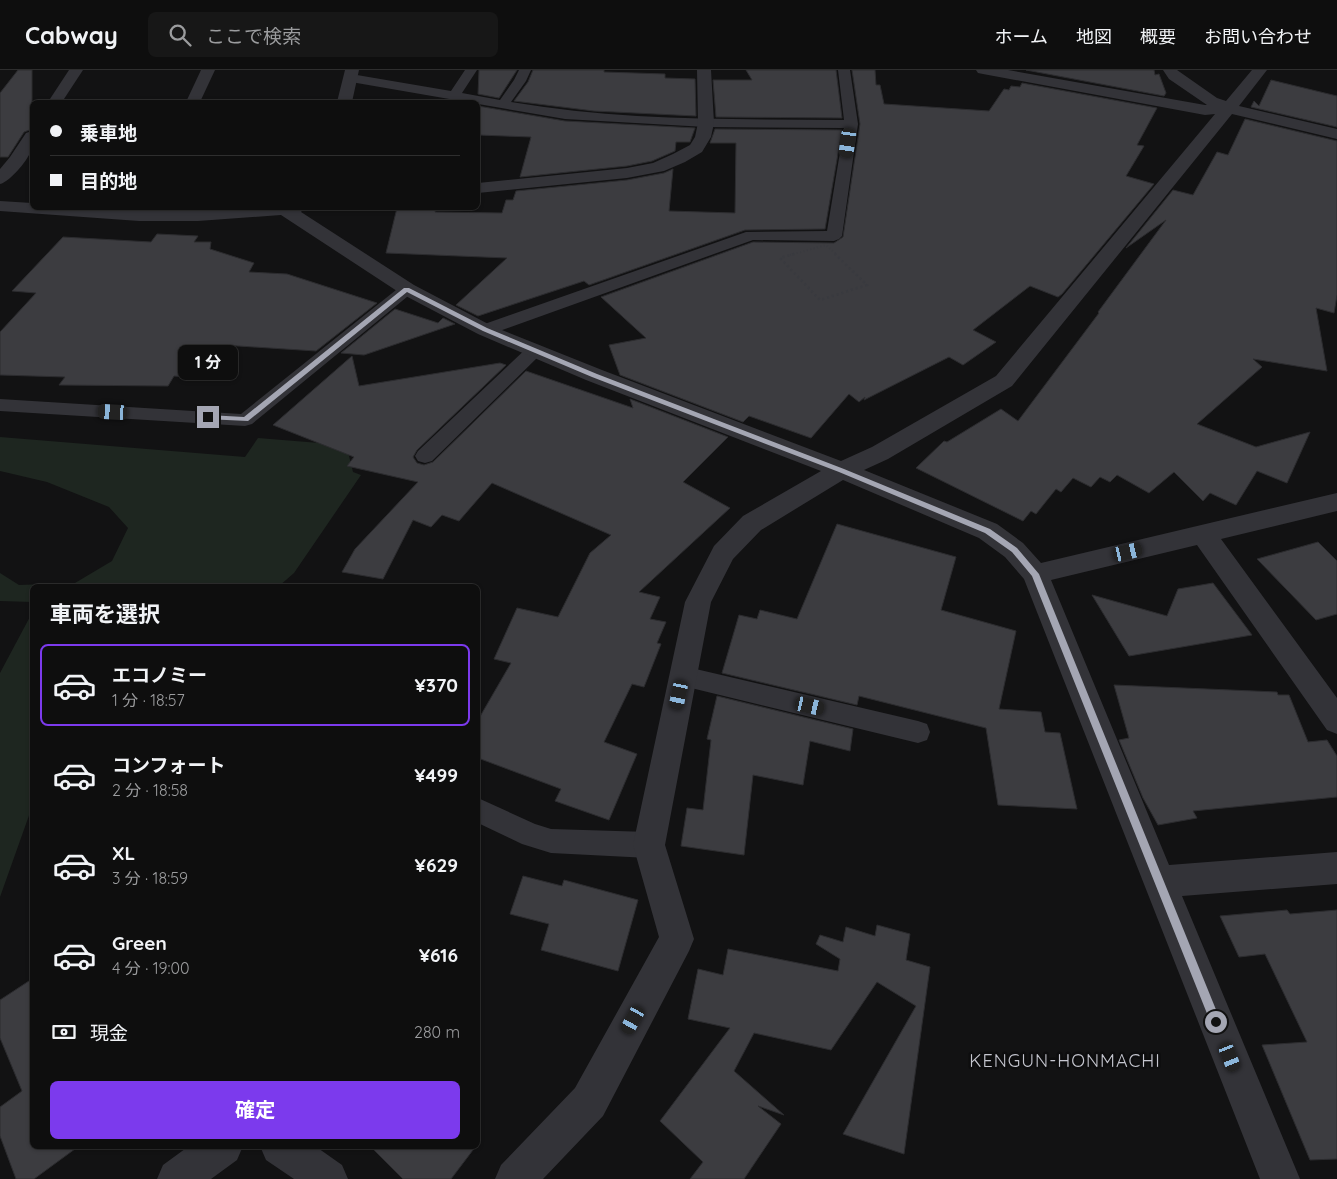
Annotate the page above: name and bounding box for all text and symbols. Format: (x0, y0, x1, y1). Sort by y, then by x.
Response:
search box (148, 12, 498, 57)
text: Cabway (25, 20, 118, 50)
icon: search (166, 21, 194, 49)
text: ここで検索 (206, 24, 301, 48)
text: ホーム (995, 25, 1048, 48)
text: 地図 (1076, 25, 1112, 48)
text: 概要 (1140, 25, 1176, 48)
text: お問い合わせ (1204, 25, 1312, 48)
text: 乗車地 (80, 121, 137, 145)
car (838, 127, 857, 159)
text: 目的地 (80, 169, 137, 193)
callout: 1 分 (178, 344, 238, 380)
text: 1 分 (195, 352, 221, 372)
car (97, 404, 128, 420)
route end (197, 406, 219, 428)
car (1111, 541, 1144, 563)
text: 車両を選択 (50, 600, 160, 628)
icon: car (52, 663, 97, 708)
text: エコノミー (112, 663, 207, 687)
text: ¥370 (414, 673, 458, 697)
car (668, 679, 689, 711)
text: 1 分 · 18:57 (112, 690, 185, 710)
car (793, 695, 826, 717)
icon: car (52, 753, 97, 798)
text: コンフォート (112, 753, 225, 777)
text: ¥499 (414, 763, 458, 787)
text: 2 分 · 18:58 (112, 780, 188, 800)
text: XL (112, 841, 135, 865)
icon: car (52, 843, 97, 888)
text: ¥629 (415, 853, 458, 877)
text: 3 分 · 18:59 (112, 868, 188, 888)
text: Green (112, 931, 167, 955)
icon: car (52, 933, 97, 978)
text: ¥616 (419, 943, 458, 967)
text: 4 分 · 19:00 (112, 958, 190, 978)
car (619, 1003, 646, 1037)
route start (1205, 1011, 1227, 1033)
icon: cash (50, 1018, 78, 1046)
text: 現金 (90, 1021, 128, 1045)
text: 280 m (414, 1022, 460, 1042)
car (1217, 1040, 1242, 1074)
district label: KENGUN-HONMACHI (969, 1049, 1161, 1072)
button: 確定 (50, 1081, 460, 1139)

